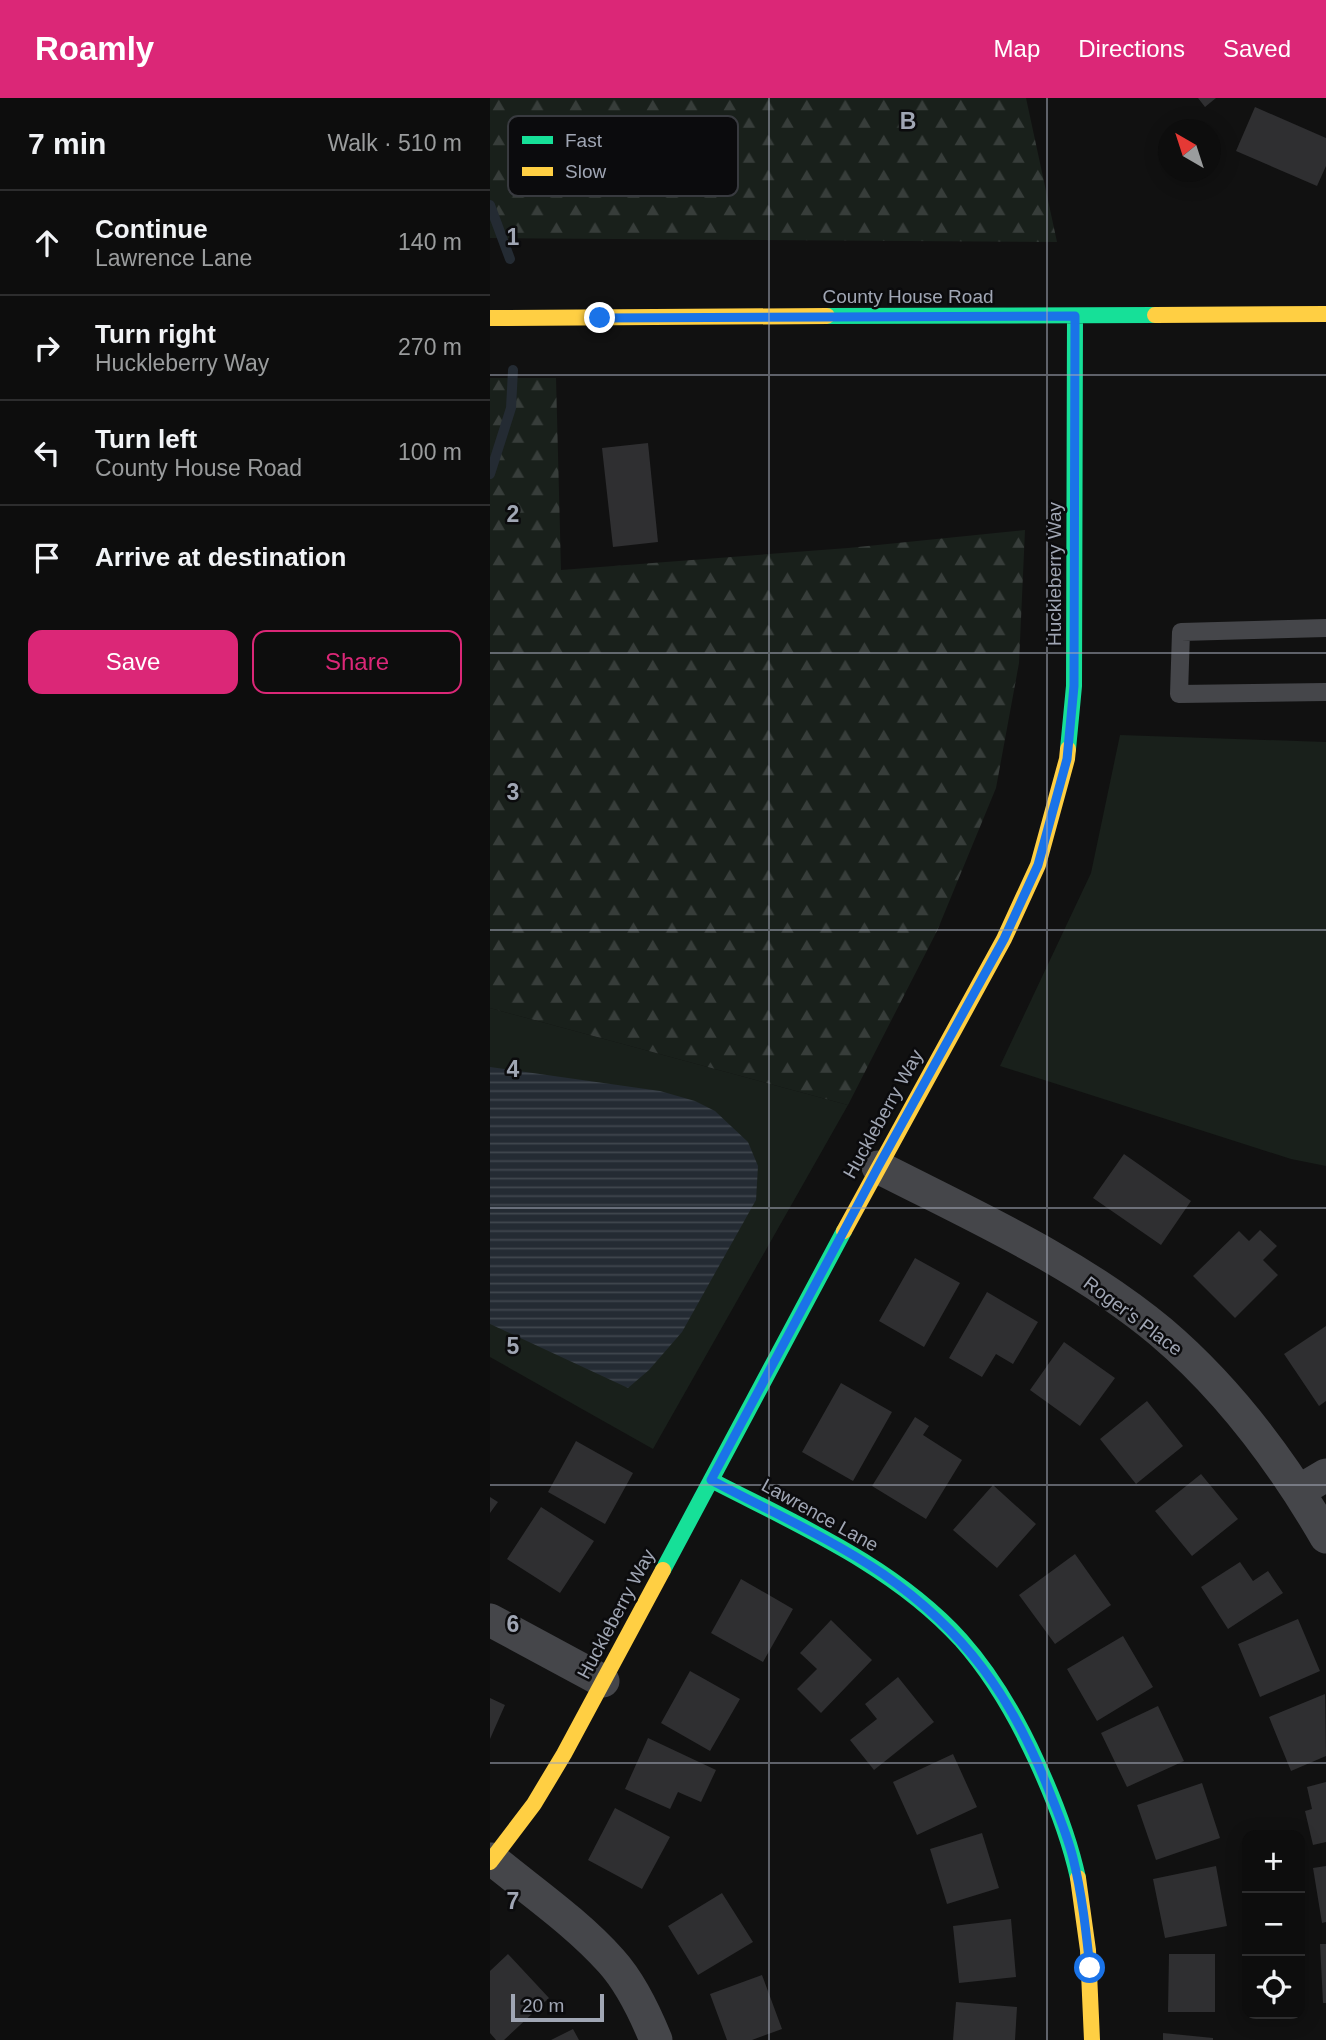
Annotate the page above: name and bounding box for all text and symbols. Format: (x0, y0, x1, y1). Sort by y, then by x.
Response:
text: Roamly (35, 30, 154, 67)
text: Map (994, 35, 1040, 62)
text: Directions (1078, 35, 1185, 62)
text: Saved (1223, 35, 1291, 62)
text: B (900, 108, 916, 134)
legend (508, 116, 738, 196)
north arrow (1158, 119, 1221, 182)
text: 7 min (28, 127, 106, 160)
text: Walk · 510 m (327, 130, 462, 156)
text: Fast (565, 130, 603, 151)
text: Slow (565, 161, 606, 182)
text: Continue (95, 214, 208, 244)
icon: ahead (28, 224, 66, 262)
text: 1 (507, 224, 520, 250)
text: 140 m (398, 229, 462, 255)
text: Lawrence Lane (95, 245, 252, 271)
street label: County House Road (822, 286, 994, 307)
route end (584, 302, 615, 333)
text: Turn right (95, 319, 216, 349)
icon: right (28, 329, 66, 367)
text: 270 m (398, 334, 462, 360)
text: Huckleberry Way (95, 350, 269, 376)
text: Turn left (95, 424, 197, 454)
icon: left (28, 434, 66, 472)
text: 100 m (398, 439, 462, 465)
text: County House Road (95, 455, 302, 481)
text: 2 (507, 501, 519, 527)
street label: Huckleberry Way (1044, 502, 1065, 646)
icon: arrive (28, 539, 66, 577)
text: Arrive at destination (95, 542, 346, 572)
button: Save (28, 630, 238, 694)
button: Share (252, 630, 462, 694)
text: 3 (507, 779, 519, 805)
street label: Huckleberry Way (839, 1046, 927, 1182)
text: 4 (507, 1056, 520, 1082)
street label: Roger's Place (1080, 1272, 1186, 1360)
text: 5 (507, 1333, 520, 1359)
street label: Lawrence Lane (758, 1474, 882, 1556)
street label: Huckleberry Way (573, 1545, 659, 1682)
text: 6 (507, 1611, 519, 1637)
map controls (1242, 1830, 1305, 2019)
button: + (1242, 1830, 1305, 1893)
text: 7 (507, 1888, 519, 1914)
button: − (1242, 1893, 1305, 1956)
route start (1074, 1952, 1105, 1983)
button: locate (1242, 1956, 1305, 2019)
scale bar (511, 1991, 604, 2023)
text: 20 m (522, 1995, 564, 2016)

